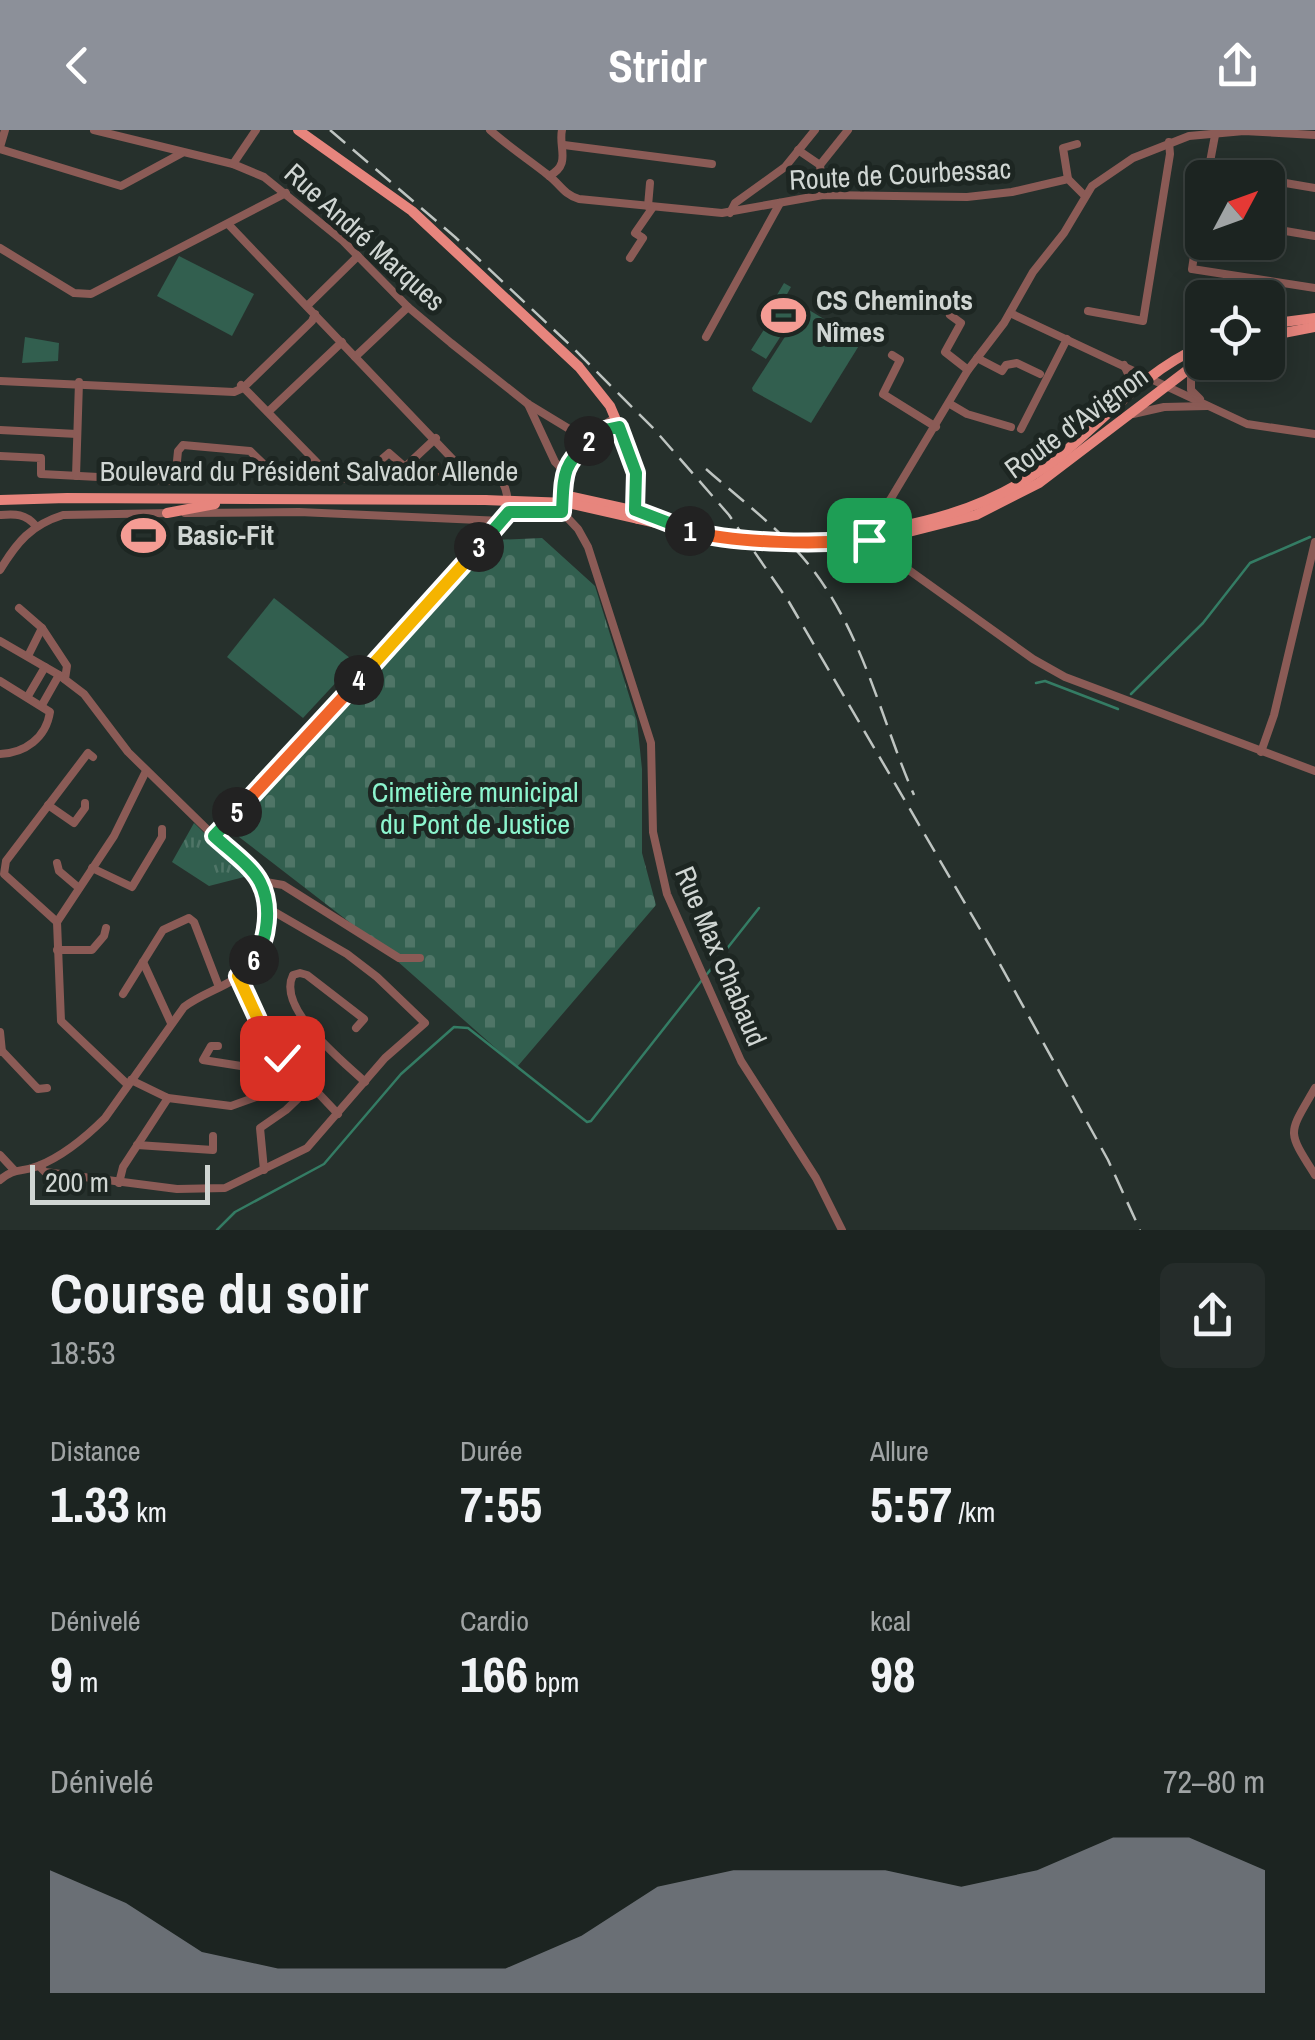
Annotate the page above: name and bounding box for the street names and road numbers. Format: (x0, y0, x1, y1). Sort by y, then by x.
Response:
street label: Route de Courbessac (788, 149, 1012, 199)
street label: Rue André Marques (276, 155, 454, 319)
street label: Route d'Avignon (997, 357, 1155, 487)
street label: Boulevard du Président Salvador Allende (100, 452, 518, 490)
street label: Rue Max Chabaud (666, 860, 776, 1052)

